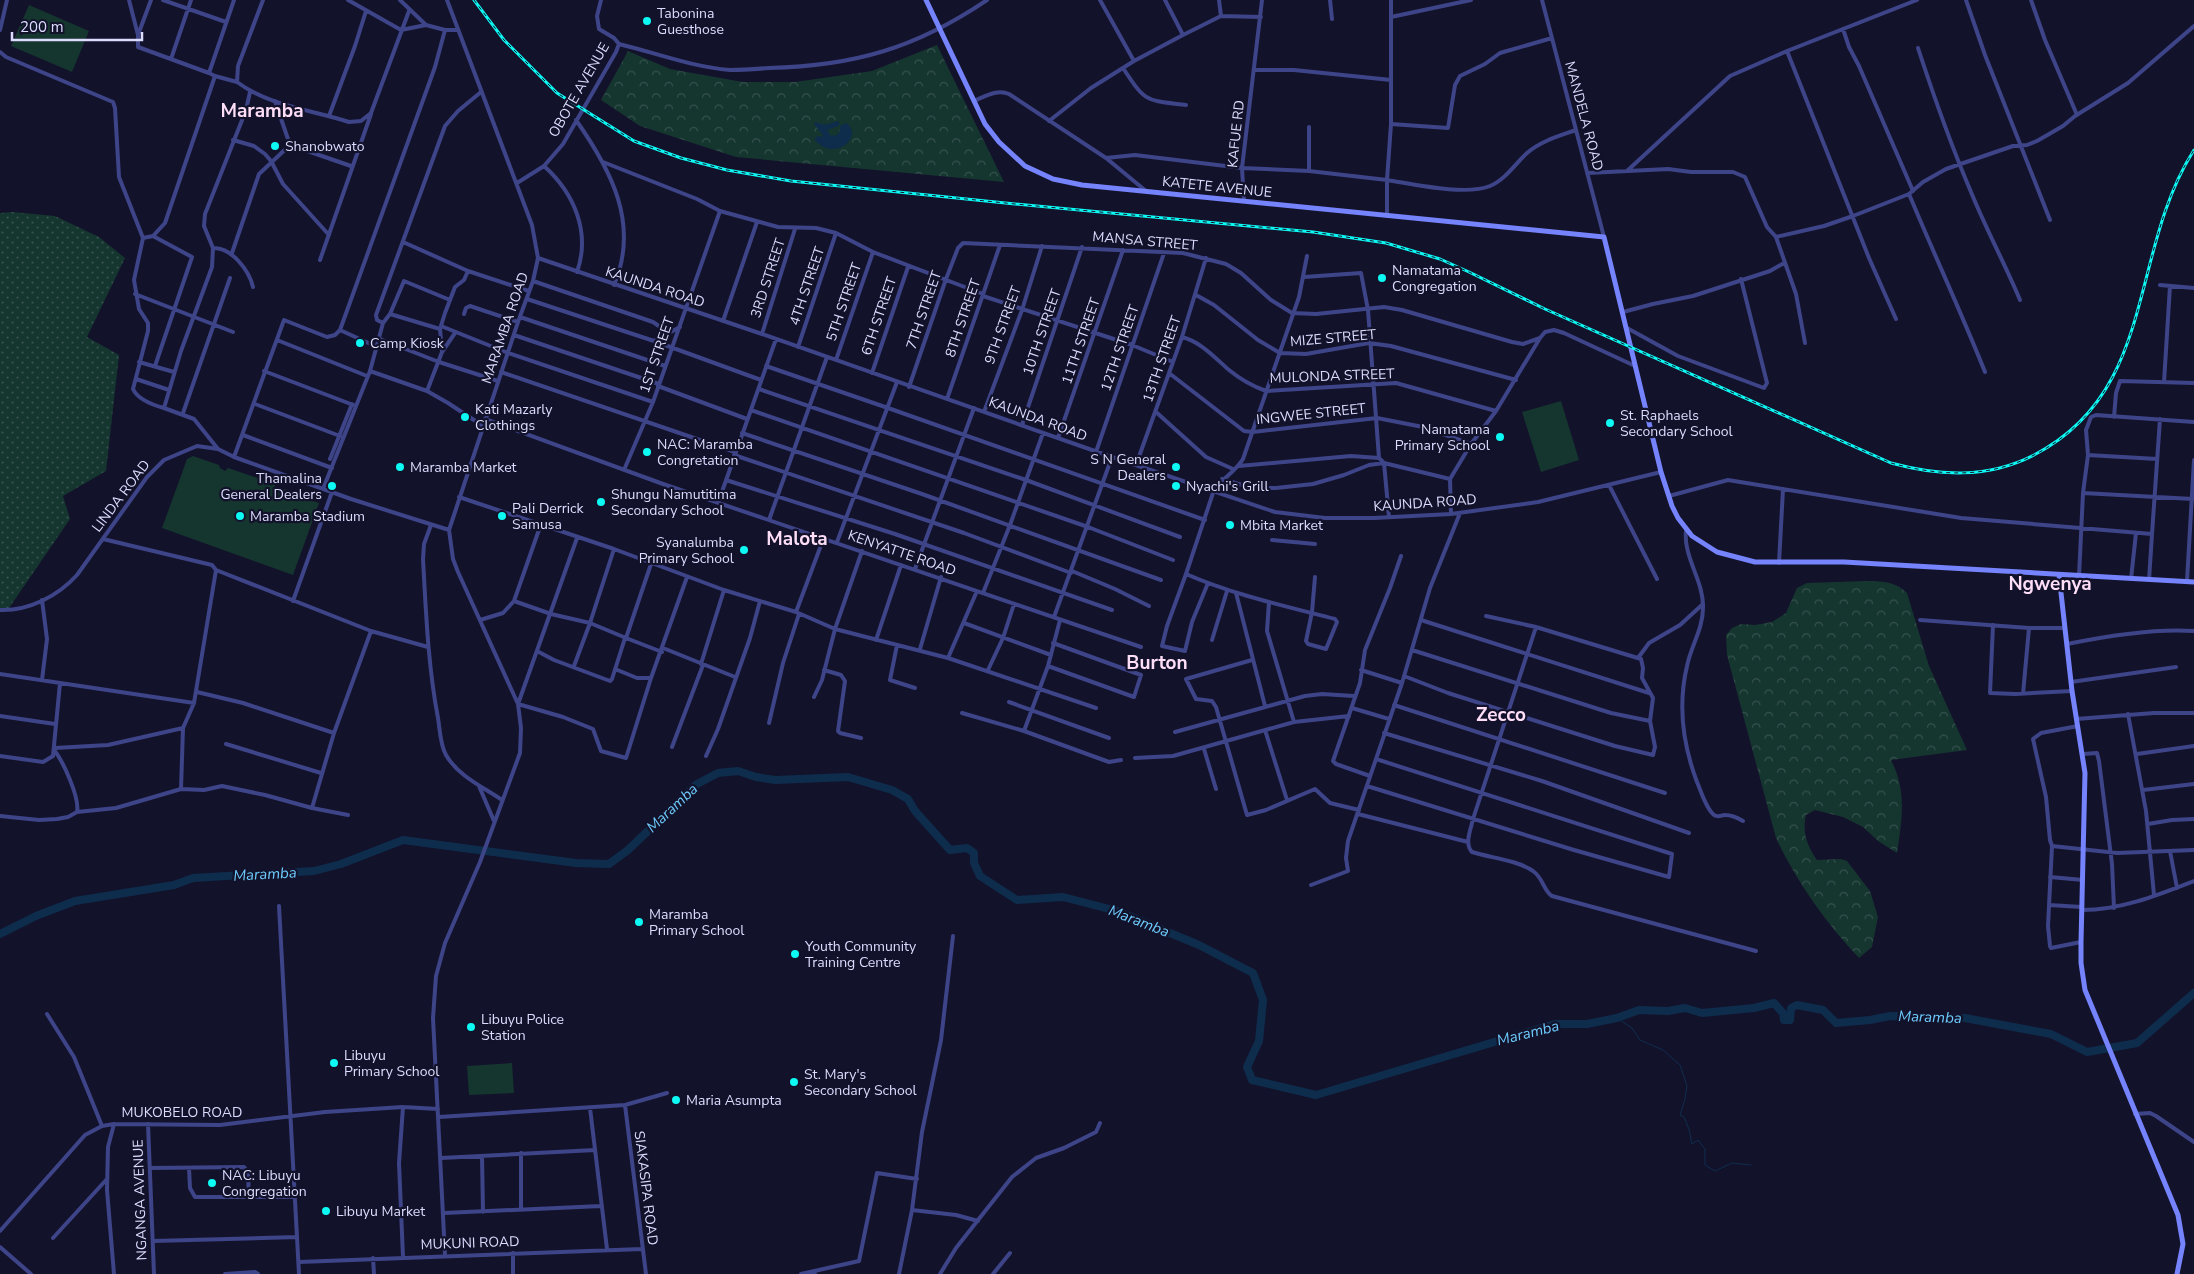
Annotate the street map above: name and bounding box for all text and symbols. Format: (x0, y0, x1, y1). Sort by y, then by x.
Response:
place label: Tabonina Guesthose (657, 4, 724, 39)
scale bar (12, 10, 142, 42)
marker: Tabonina Guesthose (641, 15, 653, 27)
text: 200 m (20, 17, 64, 37)
street label: OBOTE AVENUE (544, 39, 614, 141)
street label: MANDELA ROAD (1560, 59, 1608, 173)
district label: Maramba (220, 98, 304, 124)
street label: KAFUE RD (1223, 99, 1249, 169)
place label: Shanobwato (285, 137, 365, 156)
marker: Shanobwato (269, 140, 281, 152)
street label: KATETE AVENUE (1161, 172, 1273, 202)
street label: MANSA STREET (1092, 227, 1199, 255)
street label: 3RD STREET (746, 235, 790, 320)
street label: 4TH STREET (785, 244, 829, 328)
street label: 5TH STREET (822, 260, 866, 344)
place label: Namatama Congregation (1392, 261, 1477, 296)
street label: KAUNDA ROAD (603, 262, 707, 312)
street label: 7TH STREET (902, 268, 946, 352)
street label: MARAMBA ROAD (477, 270, 533, 386)
marker: Namatama Congregation (1376, 272, 1388, 284)
street label: 6TH STREET (857, 274, 901, 358)
street label: 8TH STREET (941, 276, 985, 360)
street label: 9TH STREET (980, 283, 1026, 367)
street label: 10TH STREET (1018, 286, 1066, 378)
street label: 11TH STREET (1057, 295, 1105, 387)
street label: 12TH STREET (1096, 302, 1144, 394)
street label: 13TH STREET (1138, 313, 1186, 405)
street label: 1ST STREET (635, 314, 679, 396)
street label: MIZE STREET (1289, 325, 1377, 351)
place label: Camp Kiosk (370, 334, 445, 353)
marker: Camp Kiosk (354, 337, 366, 349)
street label: MULONDA STREET (1269, 364, 1395, 388)
street label: KAUNDA ROAD (986, 392, 1090, 446)
street label: INGWEE STREET (1255, 399, 1367, 429)
place label: Kati Mazarly Clothings (475, 400, 553, 435)
place label: St. Raphaels Secondary School (1620, 406, 1734, 441)
marker: Kati Mazarly Clothings (459, 411, 471, 423)
marker: St. Raphaels Secondary School (1604, 417, 1616, 429)
place label: Namatama Primary School (1395, 420, 1491, 455)
marker: Namatama Primary School (1494, 431, 1506, 443)
place label: NAC: Maramba Congretation (657, 435, 753, 470)
marker: NAC: Maramba Congretation (641, 446, 653, 458)
place label: S N General Dealers (1090, 450, 1167, 485)
street label: LINDA ROAD (88, 456, 154, 536)
place label: Maramba Market (410, 458, 517, 477)
marker: Maramba Market (394, 461, 406, 473)
marker: S N General Dealers (1170, 461, 1182, 473)
place label: Thamalina General Dealers (220, 469, 322, 504)
place label: Nyachi's Grill (1186, 477, 1270, 496)
marker: Thamalina General Dealers (326, 480, 338, 492)
marker: Nyachi's Grill (1170, 480, 1182, 492)
place label: Shungu Namutitima Secondary School (611, 485, 736, 520)
street label: KAUNDA ROAD (1373, 490, 1477, 516)
marker: Shungu Namutitima Secondary School (595, 496, 607, 508)
place label: Pali Derrick Samusa (512, 499, 585, 534)
place label: Maramba Stadium (250, 507, 365, 526)
marker: Maramba Stadium (234, 510, 246, 522)
marker: Pali Derrick Samusa (496, 510, 508, 522)
place label: Mbita Market (1240, 516, 1323, 535)
marker: Mbita Market (1224, 519, 1236, 531)
district label: Malota (766, 526, 828, 552)
street label: KENYATTE ROAD (845, 526, 959, 580)
place label: Syanalumba Primary School (639, 533, 735, 568)
marker: Syanalumba Primary School (738, 544, 750, 556)
district label: Ngwenya (2008, 571, 2092, 597)
district label: Burton (1126, 650, 1188, 676)
district label: Zecco (1476, 702, 1526, 728)
water label: Maramba (642, 779, 702, 837)
water label: Maramba (233, 862, 297, 886)
water label: Maramba (1106, 900, 1172, 942)
place label: Maramba Primary School (649, 905, 745, 940)
marker: Maramba Primary School (633, 916, 645, 928)
place label: Youth Community Training Centre (804, 937, 917, 972)
marker: Youth Community Training Centre (789, 948, 801, 960)
water label: Maramba (1898, 1006, 1962, 1028)
place label: Libuyu Police Station (481, 1010, 564, 1045)
water label: Maramba (1495, 1016, 1561, 1050)
marker: Libuyu Police Station (465, 1021, 477, 1033)
place label: Libuyu Primary School (344, 1046, 440, 1081)
marker: Libuyu Primary School (328, 1057, 340, 1069)
place label: St. Mary's Secondary School (804, 1065, 918, 1100)
marker: St. Mary's Secondary School (788, 1076, 800, 1088)
place label: Maria Asumpta (686, 1091, 782, 1110)
marker: Maria Asumpta (670, 1094, 682, 1106)
street label: MUKOBELO ROAD (122, 1103, 242, 1122)
street label: SIAKASIPA ROAD (630, 1130, 662, 1246)
street label: NGANGA AVENUE (128, 1139, 152, 1261)
place label: NAC: Libuyu Congregation (222, 1166, 307, 1201)
marker: NAC: Libuyu Congregation (206, 1177, 218, 1189)
place label: Libuyu Market (336, 1202, 425, 1221)
marker: Libuyu Market (320, 1205, 332, 1217)
street label: MUKUNI ROAD (420, 1232, 520, 1254)

